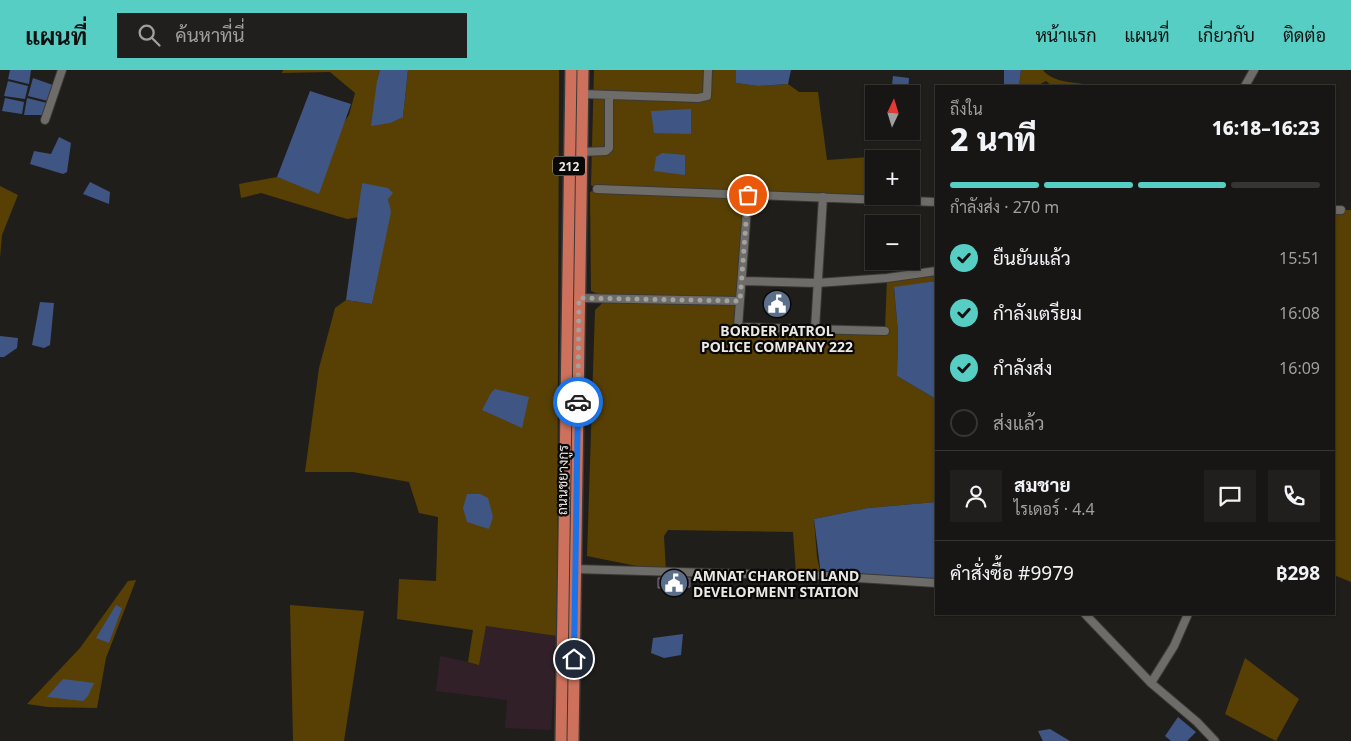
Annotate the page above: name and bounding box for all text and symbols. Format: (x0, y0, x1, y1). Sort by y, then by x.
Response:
search box (117, 13, 467, 58)
text: แผนที่ (25, 19, 87, 52)
icon: search (135, 21, 163, 49)
text: ค้นหาที่นี่ (175, 22, 245, 48)
text: หน้าแรก (1035, 23, 1097, 47)
text: แผนที่ (1125, 23, 1169, 47)
text: เกี่ยวกับ (1197, 23, 1255, 47)
text: ติดต่อ (1283, 23, 1326, 47)
north arrow (865, 85, 920, 140)
map controls (865, 85, 920, 270)
text: ถึงใน (950, 98, 983, 120)
text: 16:18–16:23 (1212, 115, 1320, 141)
text: 2 นาที (950, 117, 1036, 160)
button: + (865, 150, 920, 205)
road number: 212 (553, 156, 585, 175)
pin (727, 174, 769, 216)
icon: bag (734, 181, 762, 209)
text: กำลังส่ง · 270 m (950, 196, 1059, 218)
button: − (865, 215, 920, 270)
icon: check (950, 244, 978, 272)
text: ยืนยันแล้ว (993, 245, 1071, 271)
text: 15:51 (1279, 247, 1320, 269)
public building icon: BORDER PATROL POLICE COMPANY 222 (762, 289, 792, 319)
icon: check (950, 299, 978, 327)
text: กำลังเตรียม (993, 300, 1082, 326)
text: 16:08 (1279, 302, 1320, 324)
place label: BORDER PATROL POLICE COMPANY 222 (701, 321, 853, 356)
icon: check (950, 354, 978, 382)
text: กำลังส่ง (993, 355, 1052, 381)
text: 16:09 (1279, 357, 1320, 379)
courier (553, 377, 603, 427)
icon: car (564, 388, 592, 416)
text: ส่งแล้ว (993, 410, 1044, 436)
street label: ถนนชยางกูร (552, 444, 573, 515)
button: person (950, 470, 1002, 522)
button: chat (1204, 470, 1256, 522)
button: phone (1268, 470, 1320, 522)
text: สมชาย (1014, 472, 1071, 498)
text: ไรเดอร์ · 4.4 (1014, 498, 1095, 520)
text: คำสั่งซื้อ #9979 (950, 560, 1074, 586)
text: ฿298 (1276, 560, 1320, 586)
place label: AMNAT CHAROEN LAND DEVELOPMENT STATION (693, 566, 859, 601)
public building icon: AMNAT CHAROEN LAND DEVELOPMENT STATION (659, 568, 689, 598)
pin (553, 638, 595, 680)
icon: home (560, 645, 588, 673)

